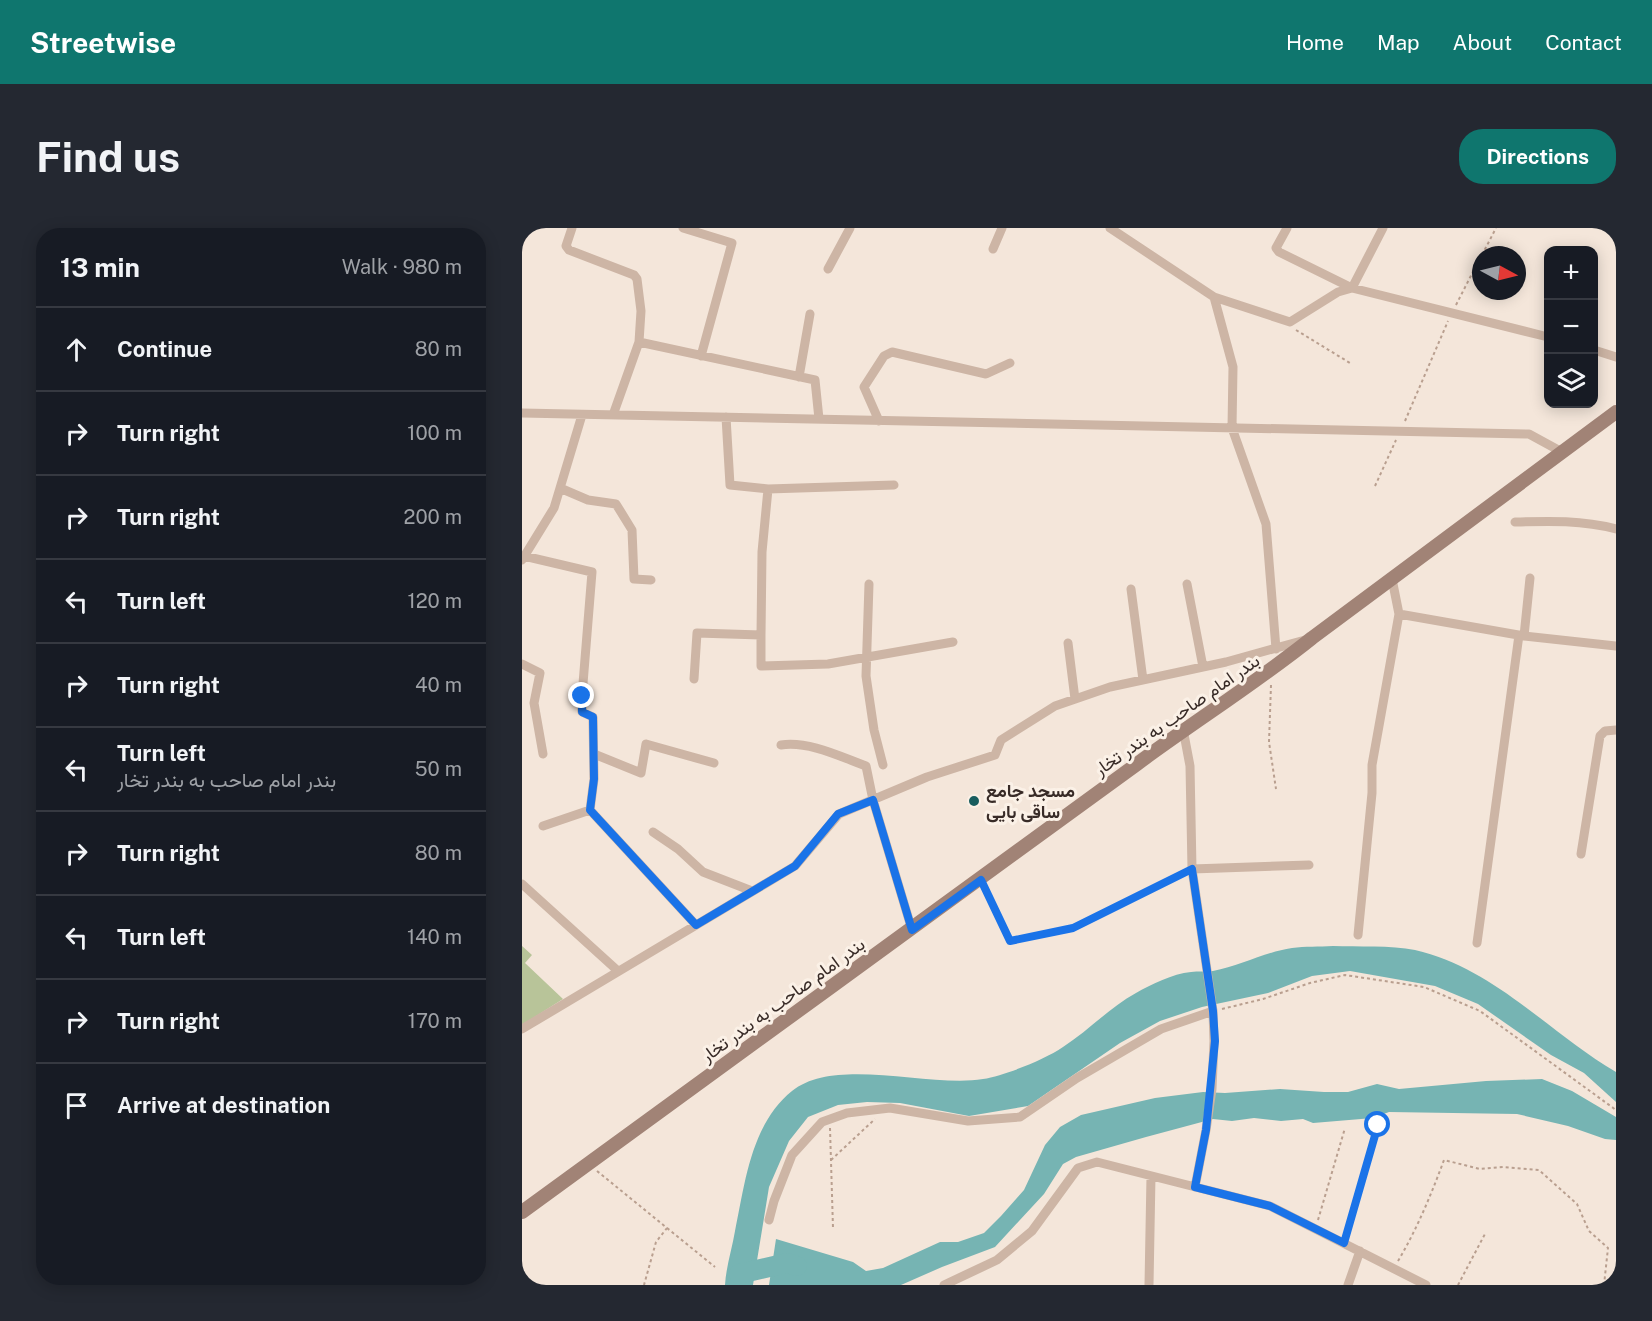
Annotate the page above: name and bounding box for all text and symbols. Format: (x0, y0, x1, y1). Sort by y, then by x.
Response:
text: Streetwise (30, 26, 176, 59)
text: Home (1286, 30, 1344, 55)
text: Map (1377, 30, 1420, 55)
text: About (1453, 30, 1512, 55)
text: Contact (1545, 30, 1622, 55)
button: Directions (1459, 129, 1616, 184)
text: Find us (36, 132, 180, 181)
north arrow (1472, 246, 1526, 300)
map controls (1544, 246, 1598, 408)
button: + (1544, 246, 1598, 300)
text: 13 min (60, 252, 140, 283)
text: Walk · 980 m (342, 255, 462, 279)
button: − (1544, 300, 1598, 354)
icon: ahead (60, 333, 93, 366)
text: Continue (117, 336, 212, 362)
text: 80 m (415, 337, 462, 361)
button: layers (1544, 354, 1598, 408)
icon: right (60, 417, 93, 450)
text: Turn right (117, 420, 220, 446)
text: 100 m (407, 421, 462, 445)
icon: right (60, 501, 93, 534)
text: Turn right (117, 504, 220, 530)
text: 200 m (404, 505, 462, 529)
icon: left (60, 585, 93, 618)
text: Turn left (117, 588, 206, 614)
text: 120 m (408, 589, 462, 613)
street label: بندر امام صاحب به بندر تخار (1089, 649, 1265, 782)
icon: right (60, 669, 93, 702)
text: Turn right (117, 672, 220, 698)
text: 40 m (415, 673, 462, 697)
route end (568, 682, 594, 708)
text: Turn left (117, 740, 206, 766)
icon: left (60, 753, 93, 786)
text: 50 m (415, 757, 462, 781)
text: بندر امام صاحب به بندر تخار (117, 768, 336, 792)
place label: مسجد جامع ساقی بایی (986, 780, 1075, 823)
marker: مسجد جامع ساقی بایی (967, 794, 981, 808)
icon: right (60, 837, 93, 870)
text: Turn right (117, 840, 220, 866)
text: 80 m (415, 841, 462, 865)
icon: left (60, 921, 93, 954)
text: Turn left (117, 924, 206, 950)
text: 140 m (407, 925, 462, 949)
street label: بندر امام صاحب به بندر تخار (696, 933, 870, 1068)
icon: right (60, 1005, 93, 1038)
text: Turn right (117, 1008, 220, 1034)
text: 170 m (408, 1009, 462, 1033)
icon: arrive (60, 1089, 93, 1122)
text: Arrive at destination (117, 1092, 330, 1118)
route start (1364, 1111, 1390, 1137)

